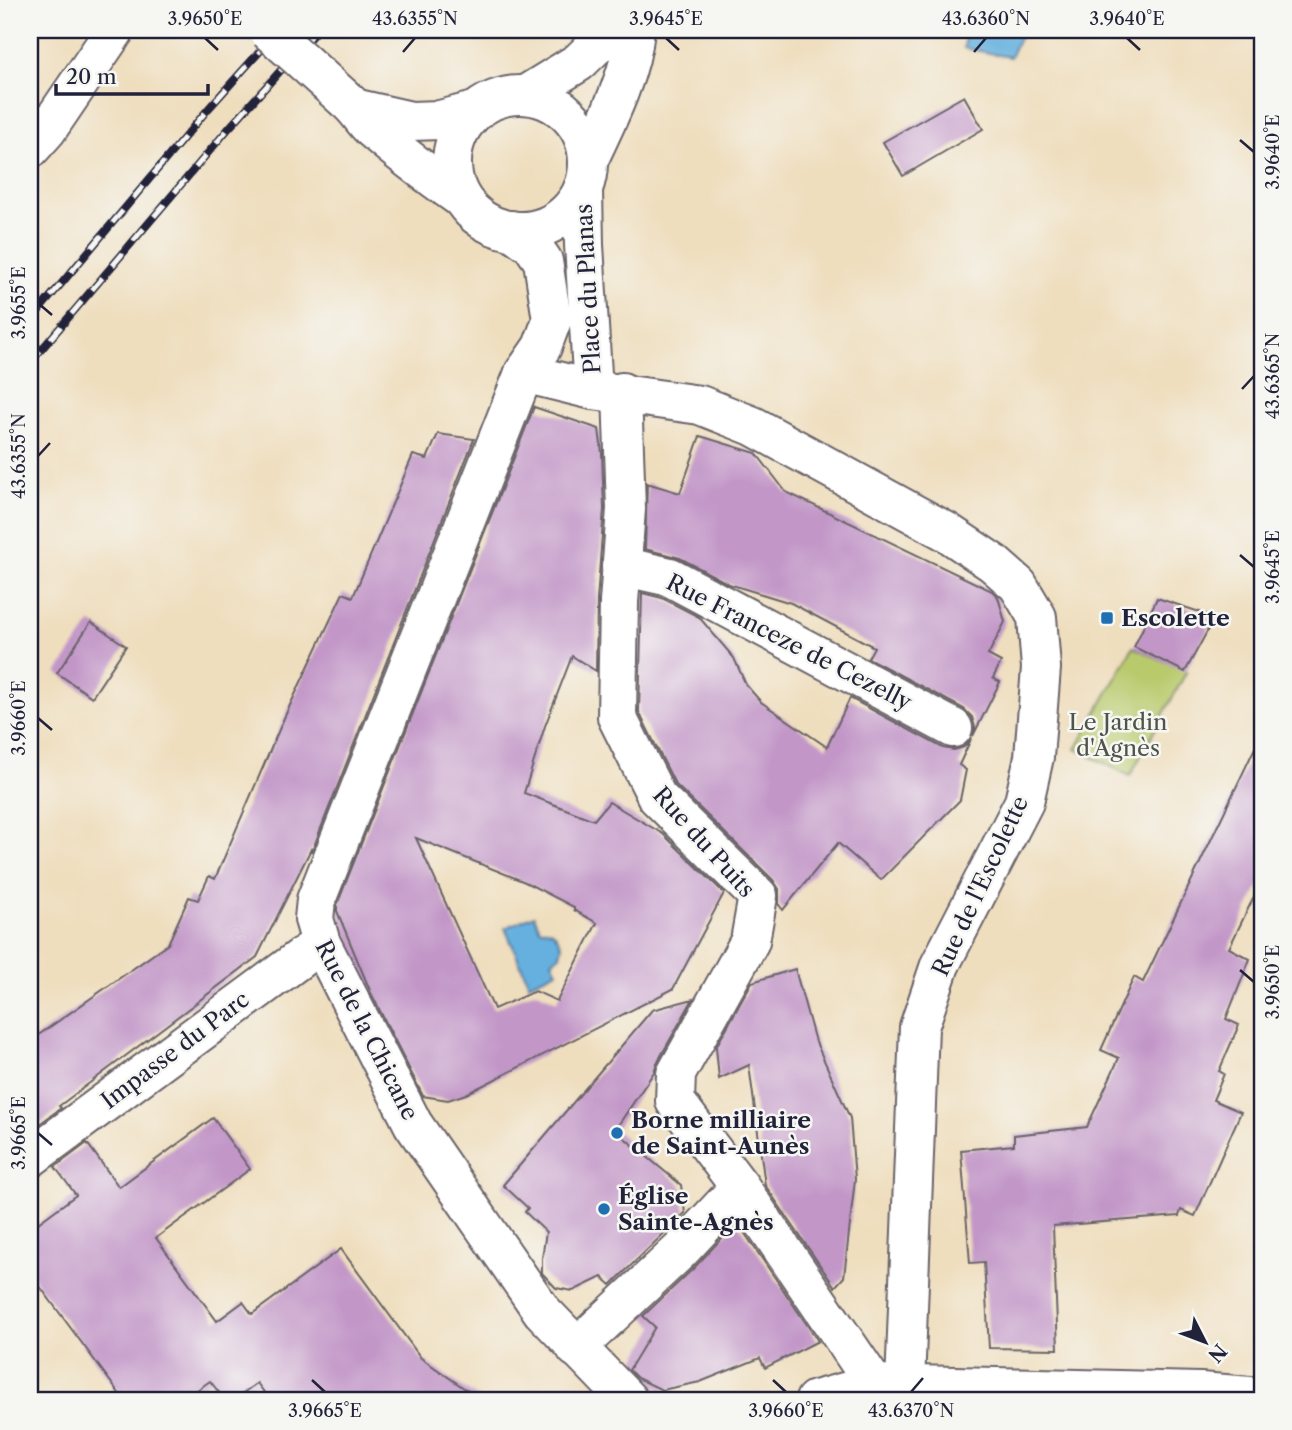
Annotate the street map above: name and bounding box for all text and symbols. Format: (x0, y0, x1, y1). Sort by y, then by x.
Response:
text: 3.9650°E (168, 8, 242, 30)
text: 43.6355°N (372, 8, 458, 30)
text: 3.9645°E (629, 8, 703, 30)
text: 43.6360°N (942, 8, 1030, 30)
text: 3.9640°E (1089, 8, 1165, 30)
scale bar (56, 52, 208, 96)
text: 20 m (66, 64, 117, 89)
text: 3.9640°E (1262, 114, 1284, 190)
street label: Place du Planas (570, 203, 606, 375)
text: 3.9655°E (8, 266, 30, 340)
text: 43.6365°N (1262, 333, 1284, 419)
text: 43.6355°N (8, 413, 30, 499)
text: 3.9645°E (1262, 530, 1284, 604)
street label: Rue Franceze de Cezelly (662, 568, 916, 716)
place label: Escolette (1121, 604, 1230, 632)
marker: Escolette (1099, 610, 1115, 626)
text: 3.9660°E (8, 680, 30, 756)
park label: Le Jardin d'Agnès (1069, 708, 1167, 762)
street label: Rue du Puits (647, 781, 761, 903)
street label: Rue de l'Escolette (926, 791, 1034, 981)
street label: Rue de la Chicane (309, 935, 425, 1125)
text: 3.9650°E (1262, 945, 1284, 1019)
street label: Impasse du Parc (95, 985, 255, 1115)
text: 3.9665°E (8, 1096, 30, 1170)
place label: Borne milliaire de Saint-Aunès (631, 1106, 811, 1160)
marker: Borne milliaire de Saint-Aunès (609, 1125, 625, 1141)
place label: Église Sainte-Agnès (618, 1182, 774, 1236)
marker: Église Sainte-Agnès (596, 1201, 612, 1217)
north arrow (1170, 1308, 1240, 1378)
text: N (1203, 1339, 1231, 1367)
text: 3.9665°E (288, 1400, 362, 1422)
text: 3.9660°E (748, 1400, 824, 1422)
text: 43.6370°N (868, 1400, 954, 1422)

